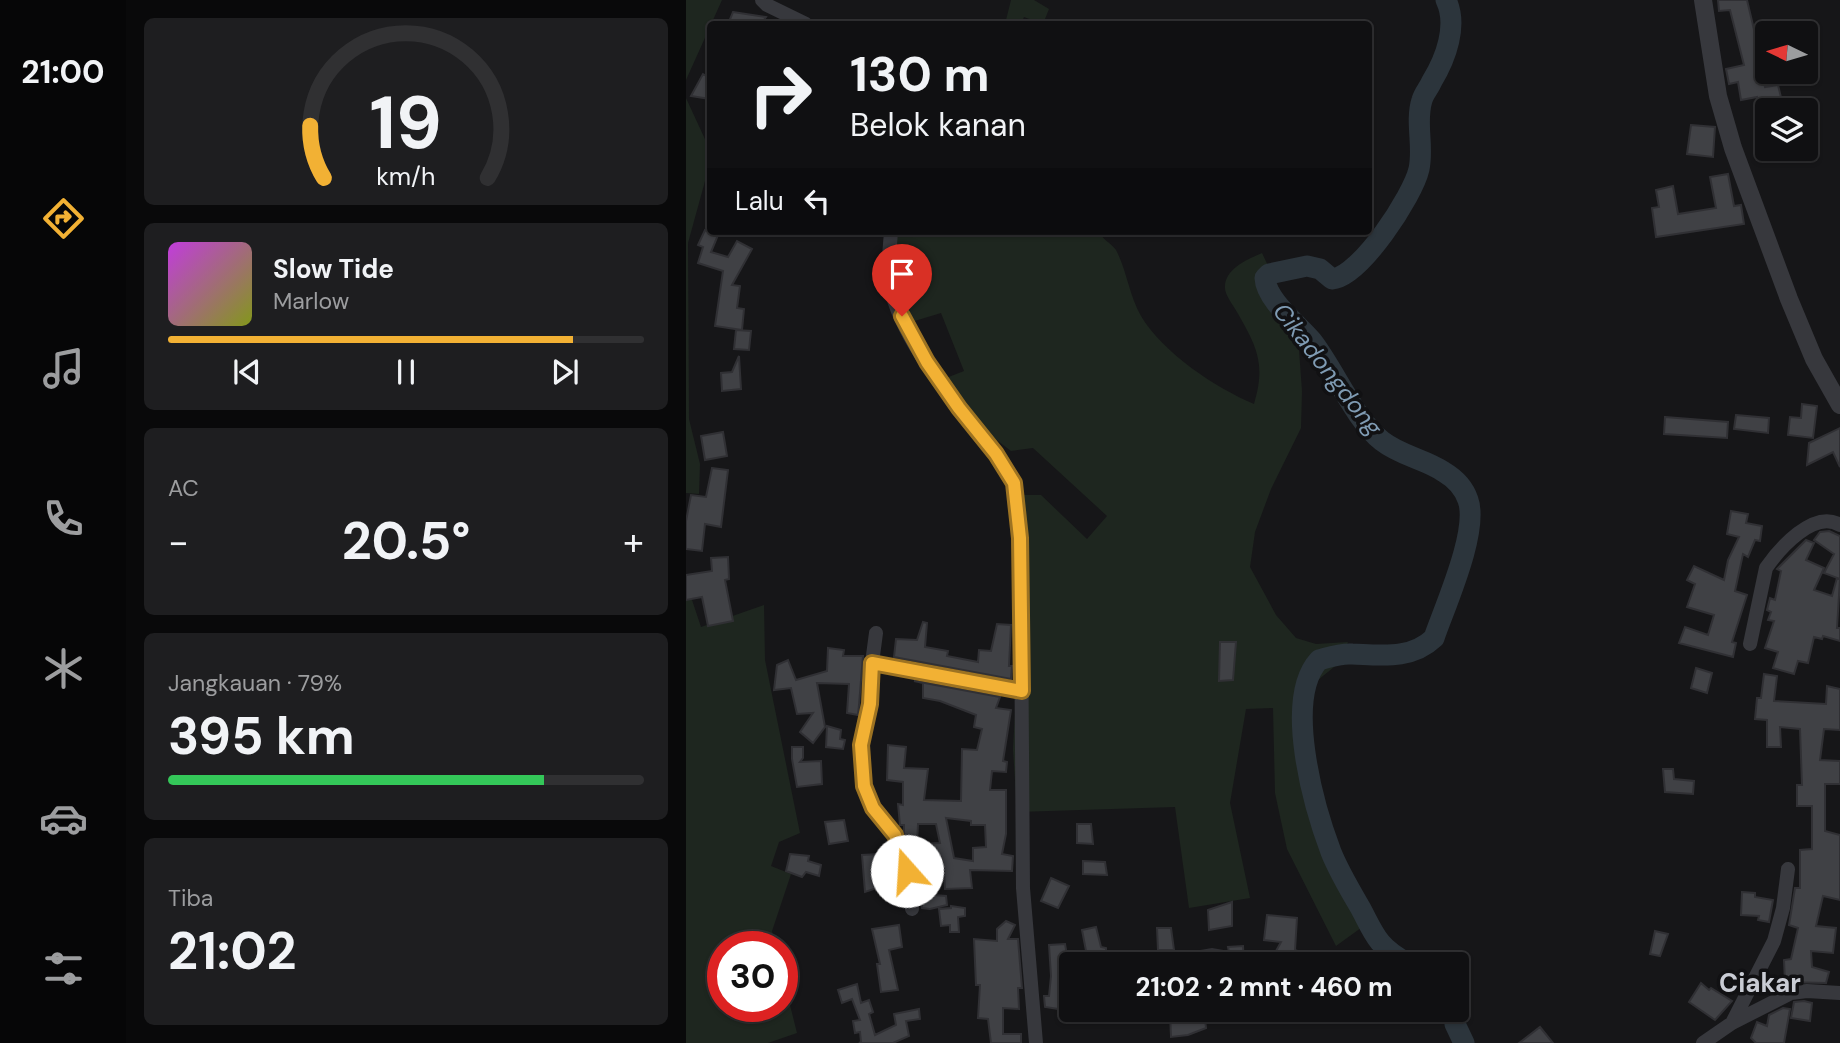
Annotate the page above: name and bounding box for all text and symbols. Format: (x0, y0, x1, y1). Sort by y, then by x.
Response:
north arrow (1755, 21, 1818, 84)
map controls (1755, 21, 1818, 161)
text: 130 m (850, 42, 990, 106)
icon: right (735, 49, 826, 140)
text: 21:00 (21, 51, 105, 93)
text: 19 (370, 76, 442, 171)
button: layers (1755, 98, 1818, 161)
text: Belok kanan (850, 104, 1026, 146)
text: km/h (376, 159, 436, 192)
icon: left (798, 182, 836, 220)
text: Lalu (735, 184, 784, 218)
icon: directions (39, 194, 88, 243)
pin (872, 244, 932, 316)
text: Slow Tide (273, 252, 394, 286)
icon: arrive (883, 255, 921, 293)
text: Marlow (273, 286, 349, 316)
water label: Cikadongdong (1266, 296, 1390, 442)
icon: music (39, 344, 88, 393)
icon: previous (228, 353, 266, 391)
icon: pause (387, 353, 425, 391)
icon: next (546, 353, 584, 391)
text: AC (168, 473, 199, 503)
icon: phone (39, 494, 88, 543)
text: 20.5° (342, 507, 470, 575)
text: − (168, 517, 189, 567)
text: + (623, 517, 644, 567)
icon: climate (39, 644, 88, 693)
text: Jangkauan · 79% (168, 668, 342, 698)
text: 395 km (168, 702, 355, 770)
icon: car (39, 794, 88, 843)
position arrow (870, 834, 944, 908)
text: Tiba (168, 883, 213, 913)
text: 21:02 (168, 917, 297, 985)
speed limit sign: 30 (707, 931, 798, 1022)
icon: filters (39, 944, 88, 993)
district label: Ciakar (1719, 966, 1801, 1000)
text: 21:02 · 2 mnt · 460 m (1136, 970, 1392, 1004)

